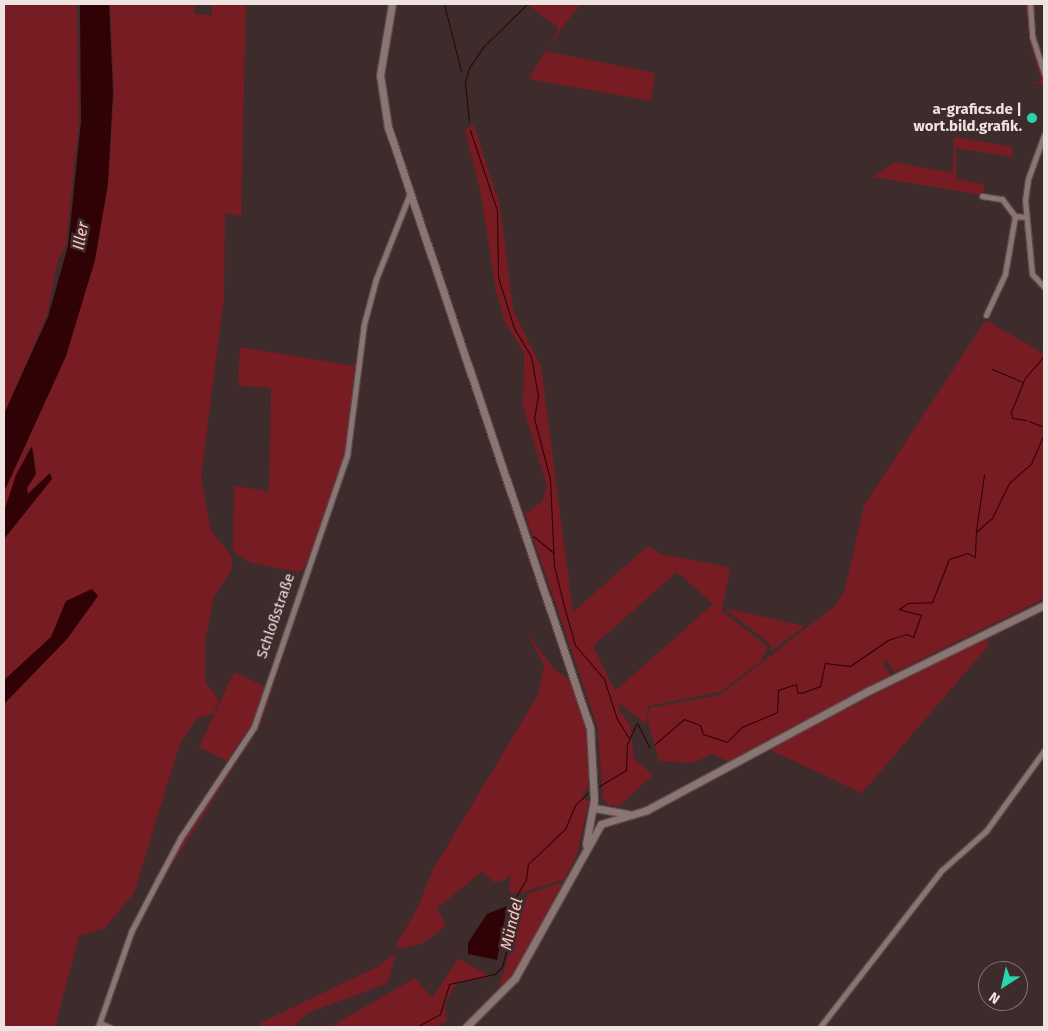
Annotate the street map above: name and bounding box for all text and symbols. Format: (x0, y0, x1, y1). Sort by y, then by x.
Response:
place label: a-grafics.de | wort.bild.grafik. (914, 100, 1022, 135)
marker: a-grafics.de | wort.bild.grafik. (1026, 112, 1038, 124)
water label: Iller (69, 220, 93, 252)
street label: Schloßstraße (253, 571, 299, 661)
water label: Mündel (497, 896, 527, 952)
north arrow (978, 961, 1028, 1011)
text: N (986, 988, 1003, 1008)

